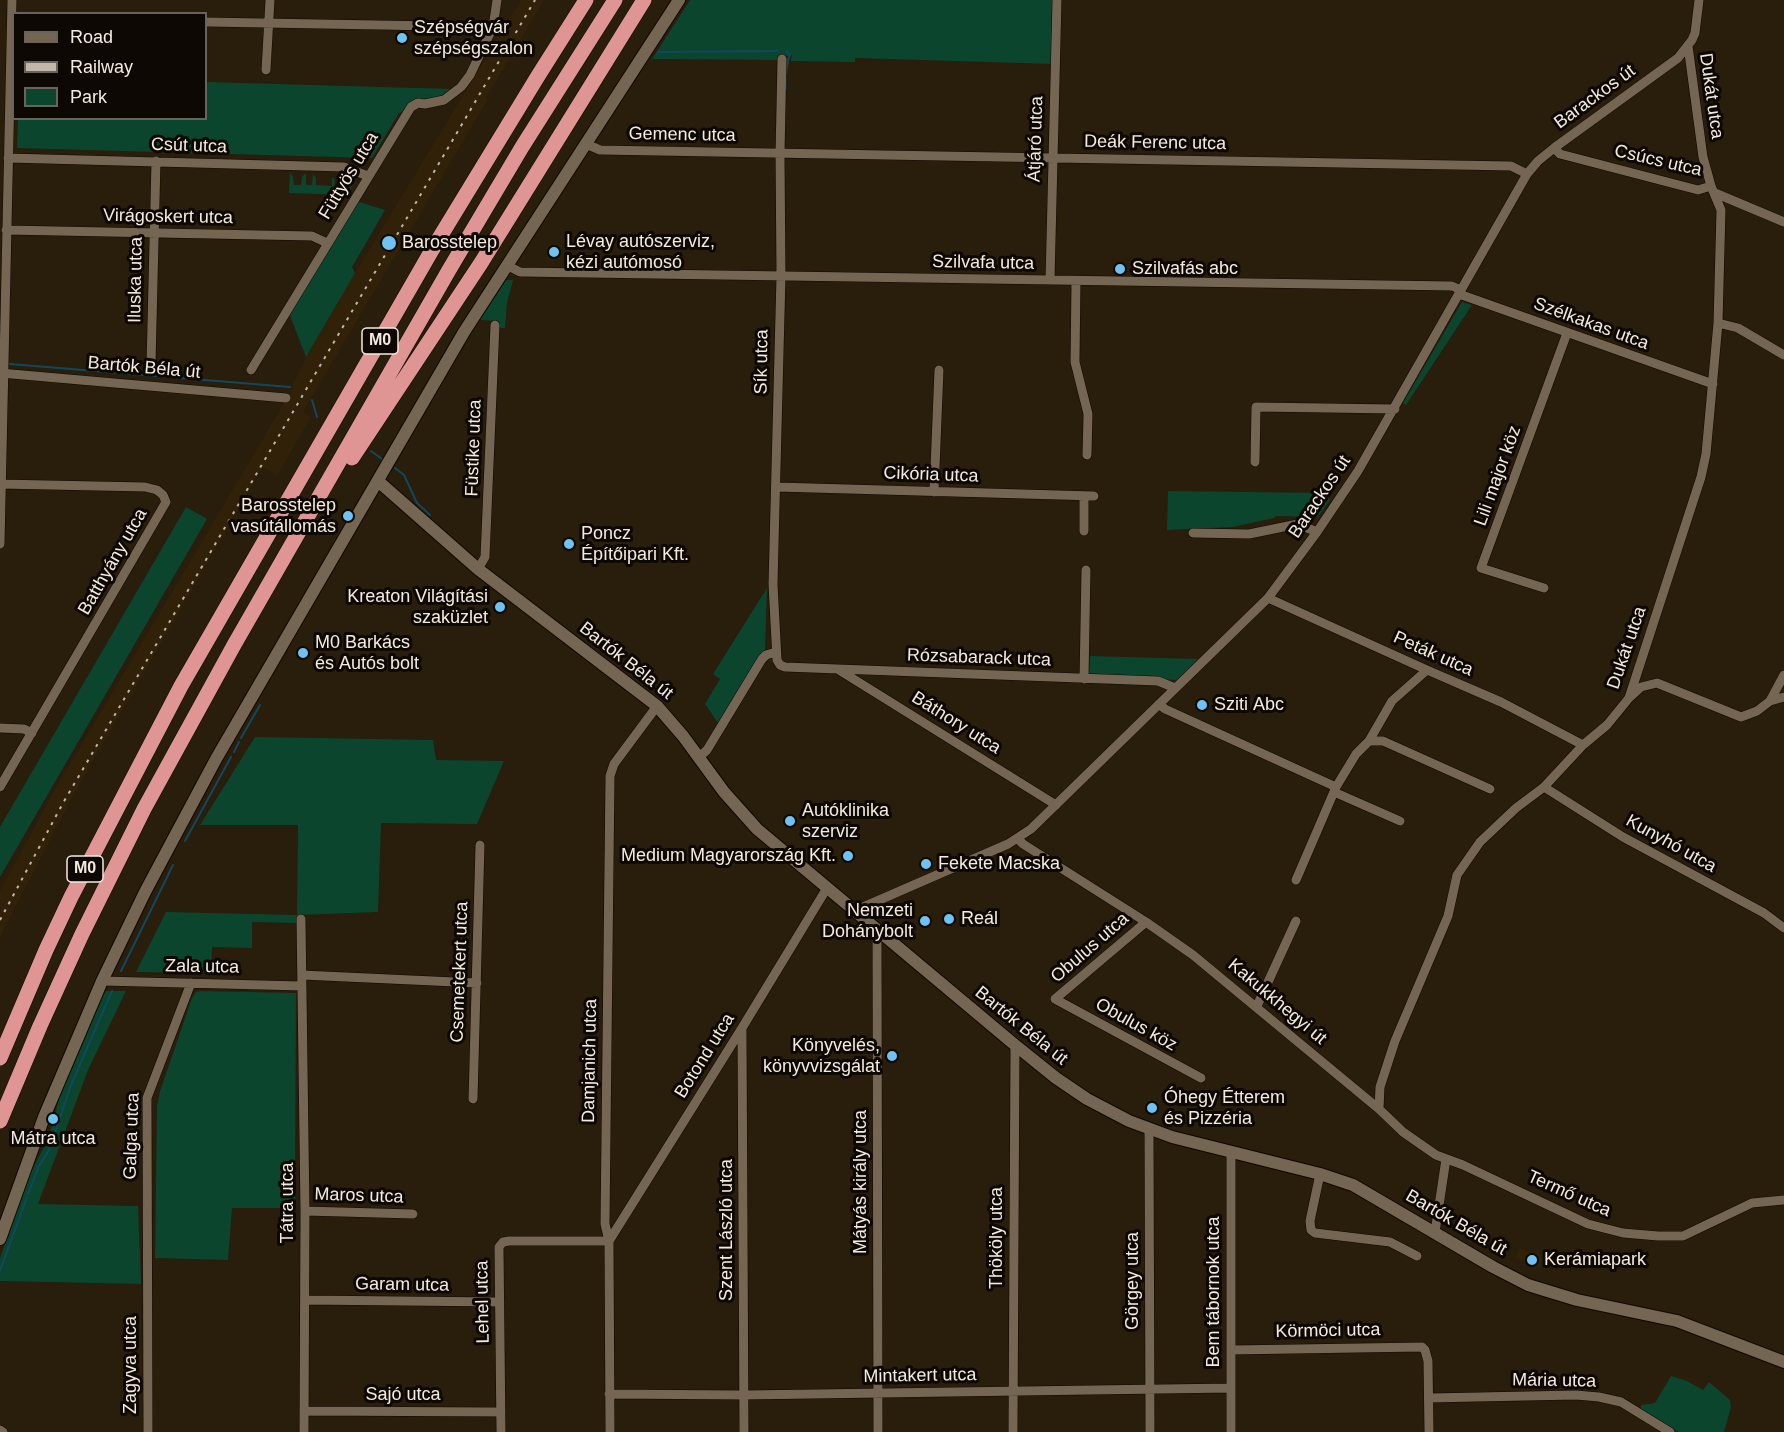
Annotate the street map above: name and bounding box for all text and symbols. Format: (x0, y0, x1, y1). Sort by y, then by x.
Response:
legend (12, 12, 207, 120)
place label: Szépségvár szépségszalon (414, 17, 533, 60)
text: Road (70, 27, 113, 47)
marker: Szépségvár szépségszalon (395, 31, 409, 45)
street label: Dukát utca (1694, 52, 1728, 140)
text: Railway (70, 57, 133, 77)
street label: Barackos út (1550, 60, 1640, 134)
text: Park (70, 87, 107, 107)
street label: Átjáró utca (1024, 96, 1048, 182)
street label: Gemenc utca (628, 123, 736, 147)
street label: Füttyös utca (314, 128, 384, 224)
street label: Deák Ferenc utca (1084, 131, 1226, 155)
street label: Csút utca (151, 134, 227, 158)
street label: Csúcs utca (1612, 140, 1704, 182)
street label: Virágoskert utca (103, 205, 233, 229)
place label: Lévay autószerviz, kézi autómosó (566, 231, 715, 274)
place label: Barosstelep (402, 232, 497, 254)
marker: Barosstelep (380, 234, 398, 252)
street label: Iluska utca (124, 237, 148, 323)
marker: Lévay autószerviz, kézi autómosó (547, 245, 561, 259)
street label: Szilvafa utca (932, 251, 1034, 275)
place label: Szilvafás abc (1132, 258, 1238, 280)
marker: Szilvafás abc (1113, 262, 1127, 276)
street label: Szélkakas utca (1530, 293, 1652, 355)
road number: M0 (362, 328, 398, 354)
street label: Sík utca (751, 329, 773, 395)
street label: Bartók Béla út (87, 352, 201, 384)
street label: Füstike utca (462, 399, 486, 497)
street label: Lili major köz (1470, 423, 1526, 529)
street label: Barackos út (1284, 452, 1356, 542)
street label: Cikória utca (883, 463, 979, 487)
place label: Barosstelep vasútállomás (231, 495, 336, 538)
street label: Batthyány utca (74, 505, 152, 619)
marker: Barosstelep vasútállomás (341, 509, 355, 523)
place label: Poncz Építőipari Kft. (581, 523, 689, 566)
marker: Poncz Építőipari Kft. (562, 537, 576, 551)
place label: Kreaton Világítási szaküzlet (347, 586, 488, 628)
marker: Kreaton Világítási szaküzlet (493, 600, 507, 614)
street label: Dukát utca (1603, 604, 1651, 692)
street label: Bartók Béla út (575, 618, 677, 704)
street label: Peták utca (1390, 627, 1476, 681)
place label: M0 Barkács és Autós bolt (315, 632, 419, 674)
street label: Rózsabarack utca (907, 645, 1051, 671)
marker: M0 Barkács és Autós bolt (296, 646, 310, 660)
street label: Báthory utca (907, 687, 1005, 759)
place label: Sziti Abc (1214, 694, 1284, 716)
marker: Sziti Abc (1195, 698, 1209, 712)
place label: Autóklinika szerviz (802, 800, 889, 842)
street label: Kunyhó utca (1622, 810, 1720, 878)
marker: Autóklinika szerviz (783, 814, 797, 828)
place label: Medium Magyarország Kft. (621, 845, 836, 867)
marker: Medium Magyarország Kft. (841, 849, 855, 863)
place label: Fekete Macska (938, 853, 1060, 875)
road number: M0 (67, 856, 103, 882)
marker: Fekete Macska (919, 857, 933, 871)
place label: Nemzeti Dohánybolt (822, 900, 913, 942)
street label: Csemetekert utca (447, 901, 473, 1043)
place label: Reál (961, 908, 998, 930)
street label: Obulus utca (1047, 908, 1133, 988)
marker: Reál (942, 912, 956, 926)
marker: Nemzeti Dohánybolt (918, 914, 932, 928)
street label: Kakukkhegyi út (1223, 954, 1331, 1050)
street label: Zala utca (165, 956, 239, 978)
street label: Bartók Béla út (970, 982, 1072, 1070)
street label: Obulus köz (1091, 994, 1181, 1056)
street label: Damjanich utca (578, 999, 602, 1123)
street label: Botond utca (670, 1010, 740, 1102)
place label: Könyvelés, könyvvizsgálat (763, 1035, 880, 1078)
marker: Könyvelés, könyvvizsgálat (885, 1049, 899, 1063)
place label: Óhegy Étterem és Pizzéria (1164, 1087, 1285, 1130)
street label: Galga utca (120, 1092, 144, 1180)
marker: Óhegy Étterem és Pizzéria (1145, 1101, 1159, 1115)
street label: Mátyás király utca (850, 1110, 872, 1254)
marker: Mátra utca (46, 1112, 60, 1126)
place label: Mátra utca (10, 1128, 96, 1150)
street label: Szent László utca (716, 1159, 738, 1301)
street label: Tátra utca (277, 1162, 299, 1244)
street label: Termő utca (1524, 1166, 1614, 1222)
street label: Maros utca (314, 1184, 404, 1208)
street label: Bartók Béla út (1402, 1185, 1510, 1261)
street label: Thököly utca (986, 1187, 1008, 1289)
street label: Bem tábornok utca (1203, 1216, 1225, 1368)
street label: Görgey utca (1122, 1232, 1144, 1330)
place label: Kerámiapark (1544, 1249, 1646, 1271)
marker: Kerámiapark (1525, 1253, 1539, 1267)
street label: Lehel utca (471, 1260, 495, 1344)
street label: Garam utca (355, 1273, 449, 1297)
street label: Zagyva utca (120, 1316, 142, 1414)
street label: Körmöci utca (1275, 1319, 1381, 1343)
street label: Mintakert utca (863, 1364, 977, 1388)
street label: Mária utca (1512, 1369, 1596, 1393)
street label: Sajó utca (365, 1384, 441, 1406)

